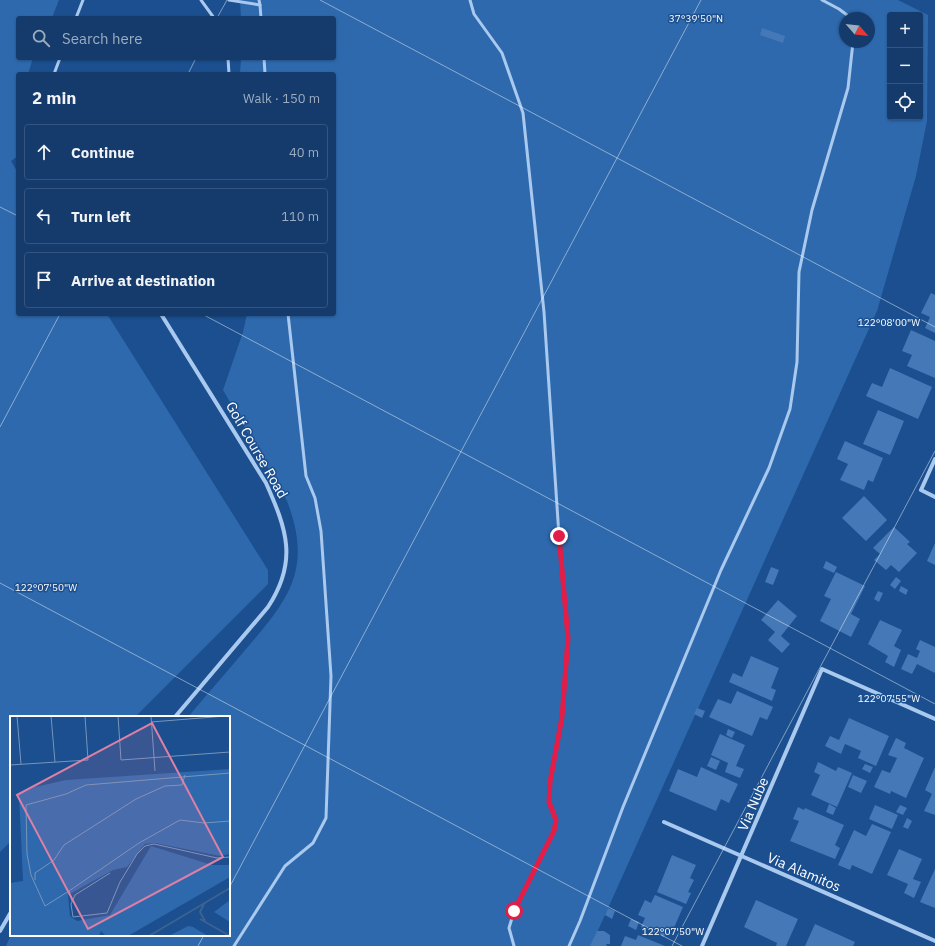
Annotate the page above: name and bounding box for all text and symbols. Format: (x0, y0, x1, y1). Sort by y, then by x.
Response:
text: 37°39'50"N (669, 12, 723, 25)
north arrow (839, 12, 875, 48)
map controls (887, 12, 923, 120)
button: + (887, 12, 923, 48)
search box (16, 16, 336, 60)
icon: search (30, 27, 52, 49)
text: Search here (62, 29, 142, 48)
button: − (887, 48, 923, 84)
button: locate (887, 84, 923, 120)
text: 2 min (32, 87, 76, 109)
text: Walk · 150 m (243, 90, 320, 107)
icon: ahead (33, 141, 55, 163)
text: Continue (71, 143, 135, 162)
text: 40 m (289, 144, 319, 161)
icon: left (33, 205, 55, 227)
text: Turn left (71, 207, 131, 226)
text: 110 m (281, 208, 319, 225)
icon: arrive (33, 269, 55, 291)
text: Arrive at destination (71, 271, 215, 290)
text: 122°08'00"W (858, 316, 920, 329)
street label: Golf Course Road (222, 398, 292, 502)
route end (550, 527, 568, 545)
text: 122°07'50"W (15, 581, 77, 594)
text: 122°07'55"W (858, 692, 920, 705)
inset map (10, 716, 230, 936)
street label: Via Nube (734, 774, 772, 834)
street label: Via Alamitos (764, 848, 844, 896)
route start (505, 902, 523, 920)
text: 122°07'50"W (642, 925, 704, 938)

